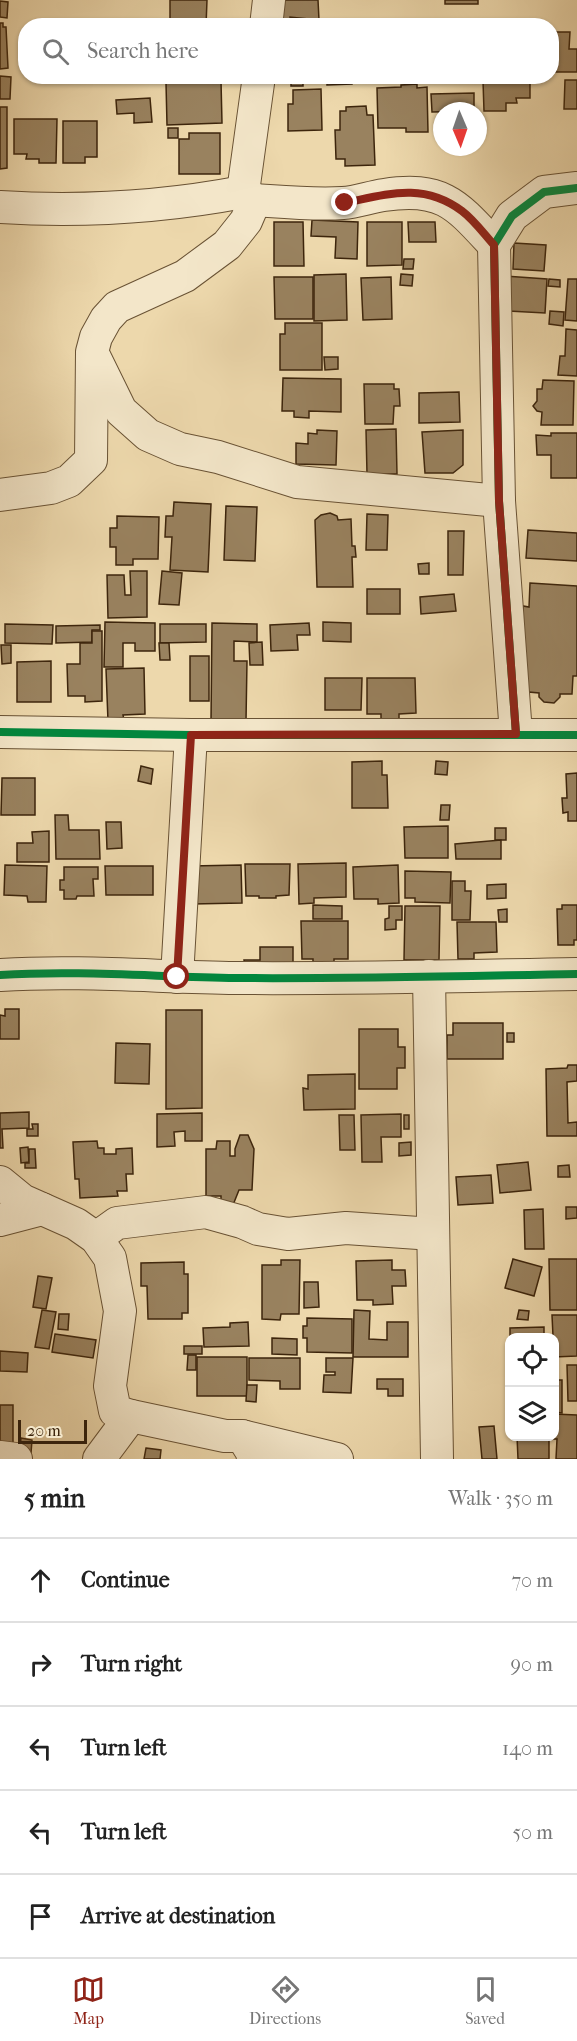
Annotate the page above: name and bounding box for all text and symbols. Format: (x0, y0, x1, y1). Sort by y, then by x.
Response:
search box (18, 18, 559, 84)
icon: search (39, 35, 72, 68)
text: Search here (87, 38, 199, 64)
north arrow (433, 102, 487, 156)
route end (331, 189, 357, 215)
route start (163, 963, 189, 989)
map controls (505, 1333, 559, 1441)
button: locate (505, 1333, 559, 1387)
button: layers (505, 1387, 559, 1441)
scale bar (18, 1417, 87, 1444)
text: 20 m (27, 1421, 61, 1440)
text: 5 min (24, 1483, 85, 1514)
text: Walk · 350 m (448, 1487, 553, 1510)
icon: ahead (24, 1564, 57, 1597)
text: Continue (81, 1567, 170, 1593)
text: 70 m (511, 1569, 553, 1592)
icon: right (24, 1648, 57, 1681)
text: Turn right (81, 1651, 182, 1677)
text: 90 m (511, 1653, 553, 1676)
icon: left (24, 1732, 57, 1765)
text: Turn left (81, 1735, 167, 1761)
text: 140 m (502, 1737, 553, 1760)
icon: left (24, 1816, 57, 1849)
text: Turn left (81, 1819, 167, 1845)
text: 50 m (512, 1821, 553, 1844)
icon: arrive (24, 1900, 57, 1933)
text: Arrive at destination (81, 1903, 275, 1929)
tab: Map (72, 1973, 105, 2028)
tab: Directions (249, 1973, 321, 2028)
tab: Saved (465, 1973, 505, 2028)

